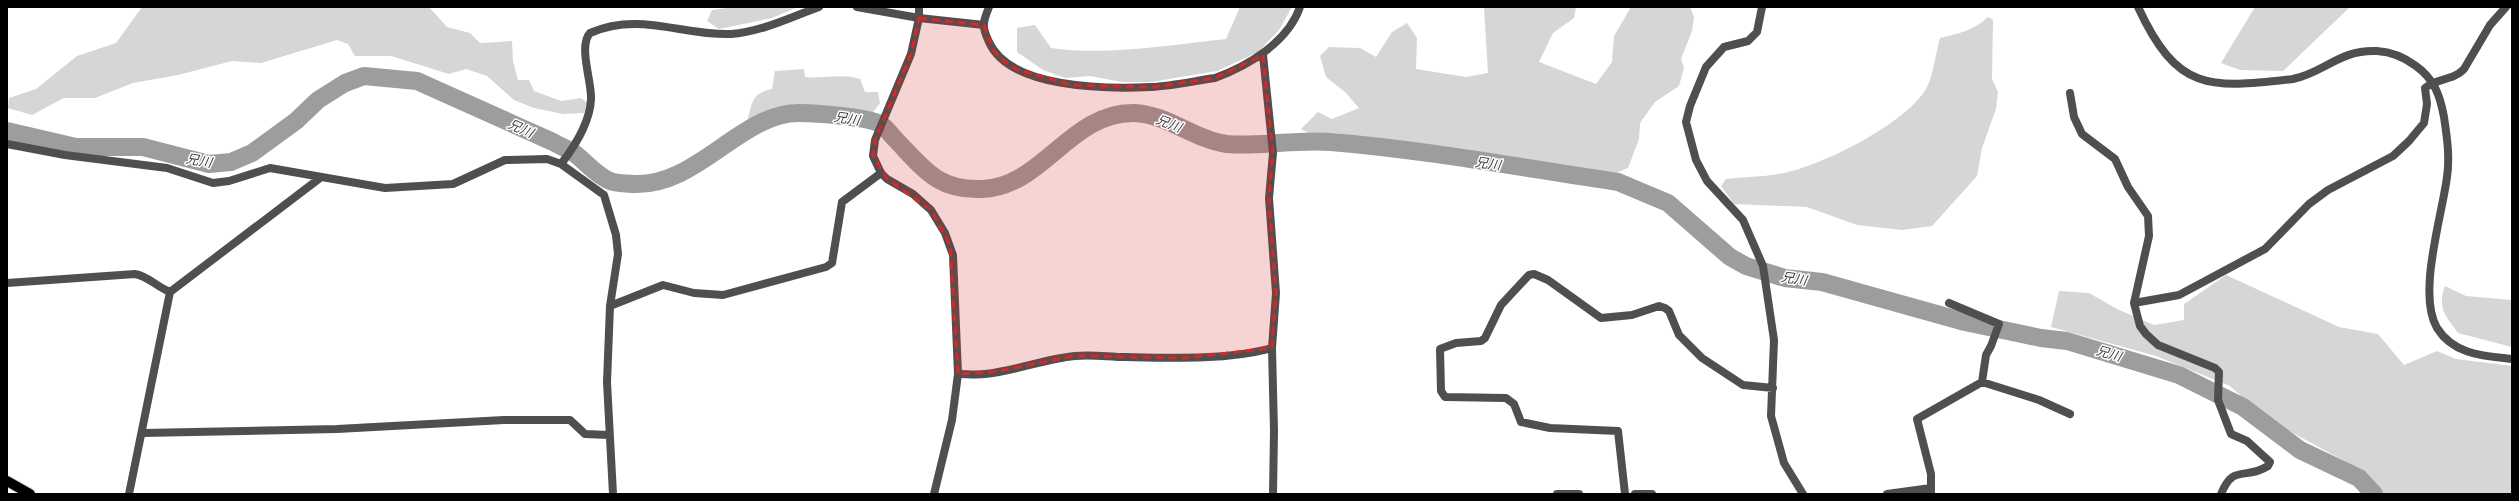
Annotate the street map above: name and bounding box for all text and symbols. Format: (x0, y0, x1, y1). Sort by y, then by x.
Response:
water label: 兄川 (833, 107, 863, 129)
water label: 兄川 (1154, 110, 1186, 137)
water label: 兄川 (505, 114, 538, 142)
water label: 兄川 (185, 149, 215, 171)
water label: 兄川 (1474, 152, 1504, 174)
water label: 兄川 (1780, 267, 1810, 289)
water label: 兄川 (2094, 341, 2126, 366)

